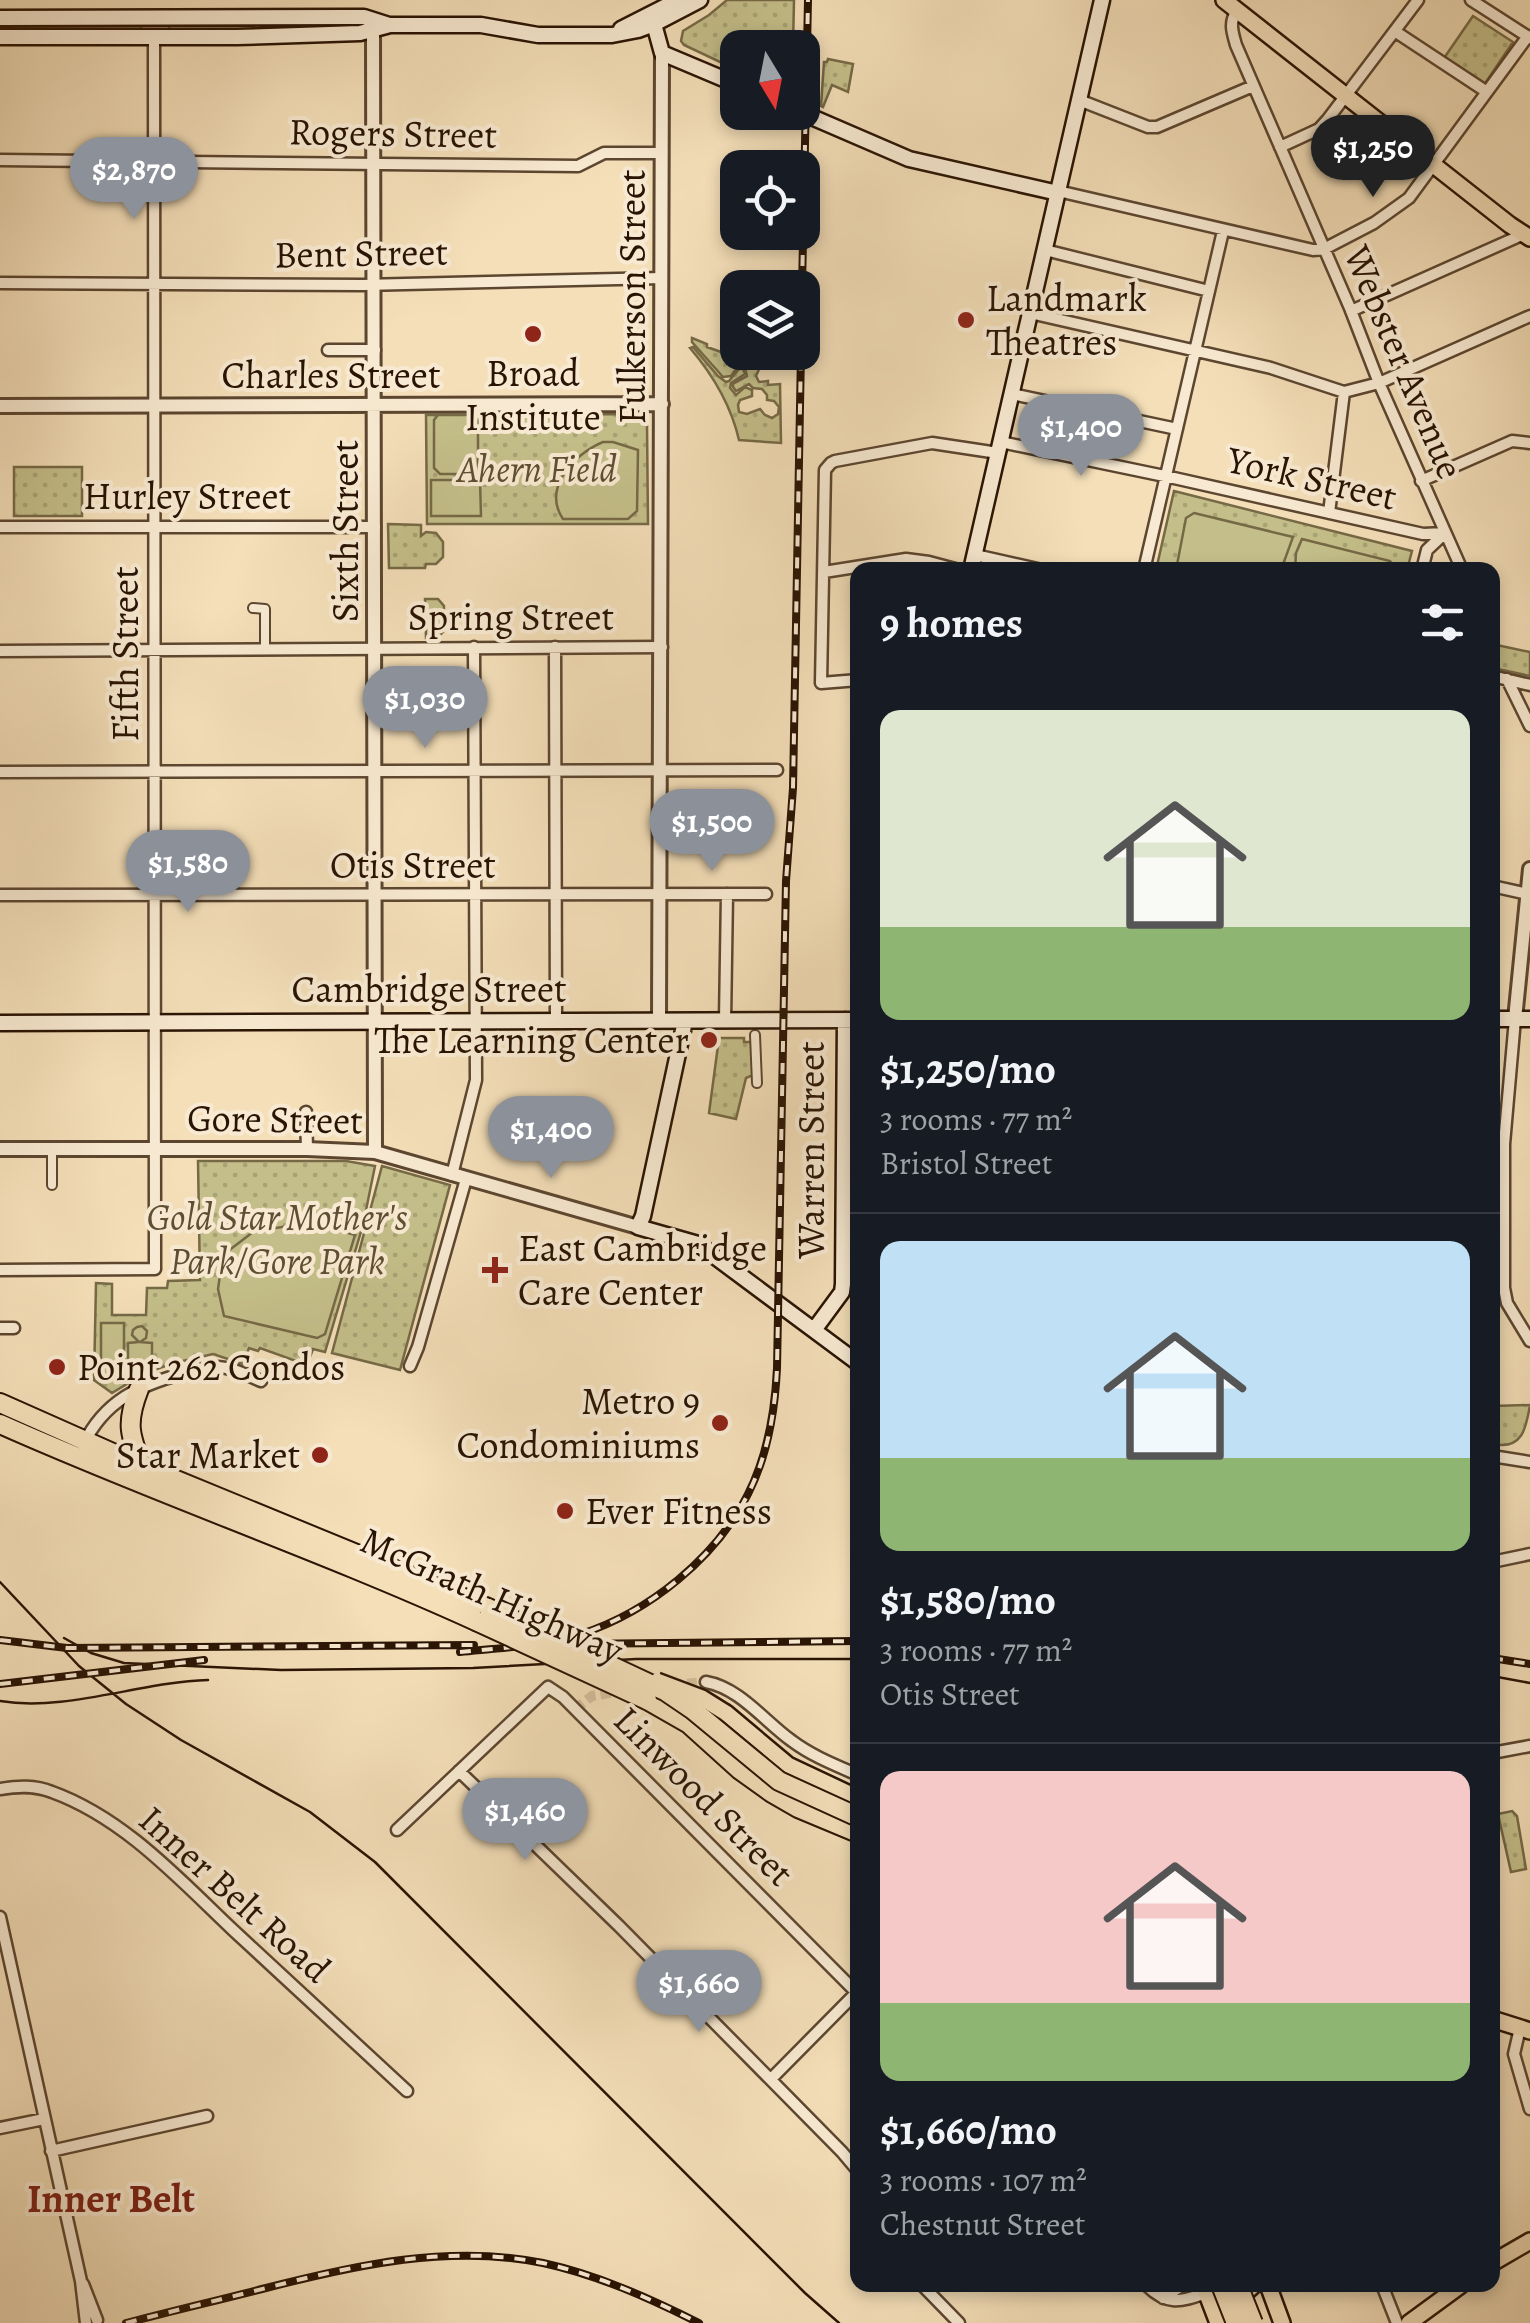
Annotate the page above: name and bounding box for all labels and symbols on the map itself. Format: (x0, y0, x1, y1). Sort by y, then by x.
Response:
north arrow (720, 30, 820, 130)
street label: Rogers Street (289, 105, 497, 161)
pin: $1,250 (1292, 115, 1454, 200)
pin: $2,870 (53, 137, 215, 222)
street label: Fulkerson Street (606, 170, 658, 424)
street label: Bent Street (274, 225, 448, 281)
street label: Webster Avenue (1331, 236, 1477, 487)
place label: Landmark Theatres (986, 272, 1147, 368)
marker: Landmark Theatres (955, 309, 977, 331)
marker: Broad Institute (522, 323, 544, 345)
place label: Broad Institute (465, 347, 601, 443)
street label: Charles Street (222, 349, 440, 401)
pin: $1,400 (1000, 394, 1162, 479)
street label: York Street (1221, 433, 1402, 523)
street label: Sixth Street (319, 440, 371, 622)
park label: Ahern Field (455, 443, 617, 495)
street label: Hurley Street (83, 470, 291, 522)
street label: Fifth Street (99, 566, 151, 742)
street label: Spring Street (408, 591, 614, 643)
pin: $1,030 (344, 666, 506, 751)
pin: $1,500 (631, 789, 793, 874)
pin: $1,580 (107, 830, 269, 915)
street label: Otis Street (330, 839, 496, 891)
street label: Cambridge Street (291, 963, 567, 1015)
place label: The Learning Center (374, 1014, 689, 1066)
marker: The Learning Center (698, 1029, 720, 1051)
street label: Warren Street (785, 1041, 837, 1260)
street label: Gore Street (187, 1091, 363, 1147)
pin: $1,400 (470, 1096, 632, 1181)
park label: Gold Star Mother's Park/Gore Park (146, 1191, 408, 1287)
place label: East Cambridge Care Center (518, 1222, 767, 1318)
marker: East Cambridge Care Center (482, 1257, 508, 1283)
place label: Point 262 Condos (77, 1341, 345, 1393)
marker: Point 262 Condos (46, 1356, 68, 1378)
place label: Metro 9 Condominiums (457, 1375, 700, 1471)
marker: Metro 9 Condominiums (709, 1412, 731, 1434)
place label: Star Market (116, 1429, 300, 1481)
marker: Star Market (309, 1444, 331, 1466)
place label: Ever Fitness (585, 1485, 772, 1537)
marker: Ever Fitness (554, 1500, 576, 1522)
street label: McGrath Highway (353, 1514, 632, 1677)
street label: Linwood Street (602, 1694, 806, 1898)
pin: $1,460 (444, 1778, 606, 1863)
street label: Inner Belt Road (128, 1794, 343, 1995)
pin: $1,660 (618, 1950, 780, 2035)
district label: Inner Belt (27, 2171, 195, 2226)

